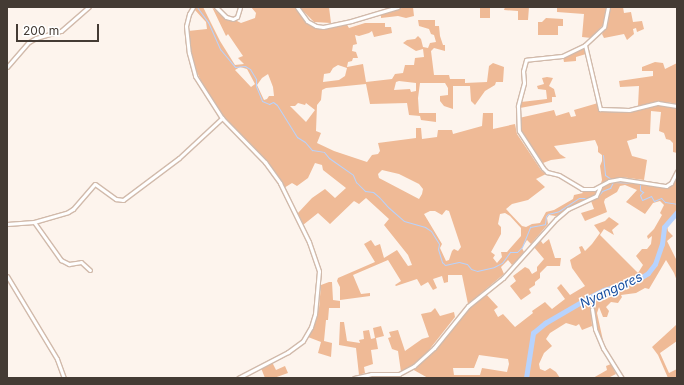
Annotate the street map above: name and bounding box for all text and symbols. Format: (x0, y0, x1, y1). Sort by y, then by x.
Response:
scale bar (18, 16, 101, 42)
text: 200 m (23, 23, 59, 38)
water label: Nyangores (577, 269, 645, 311)

